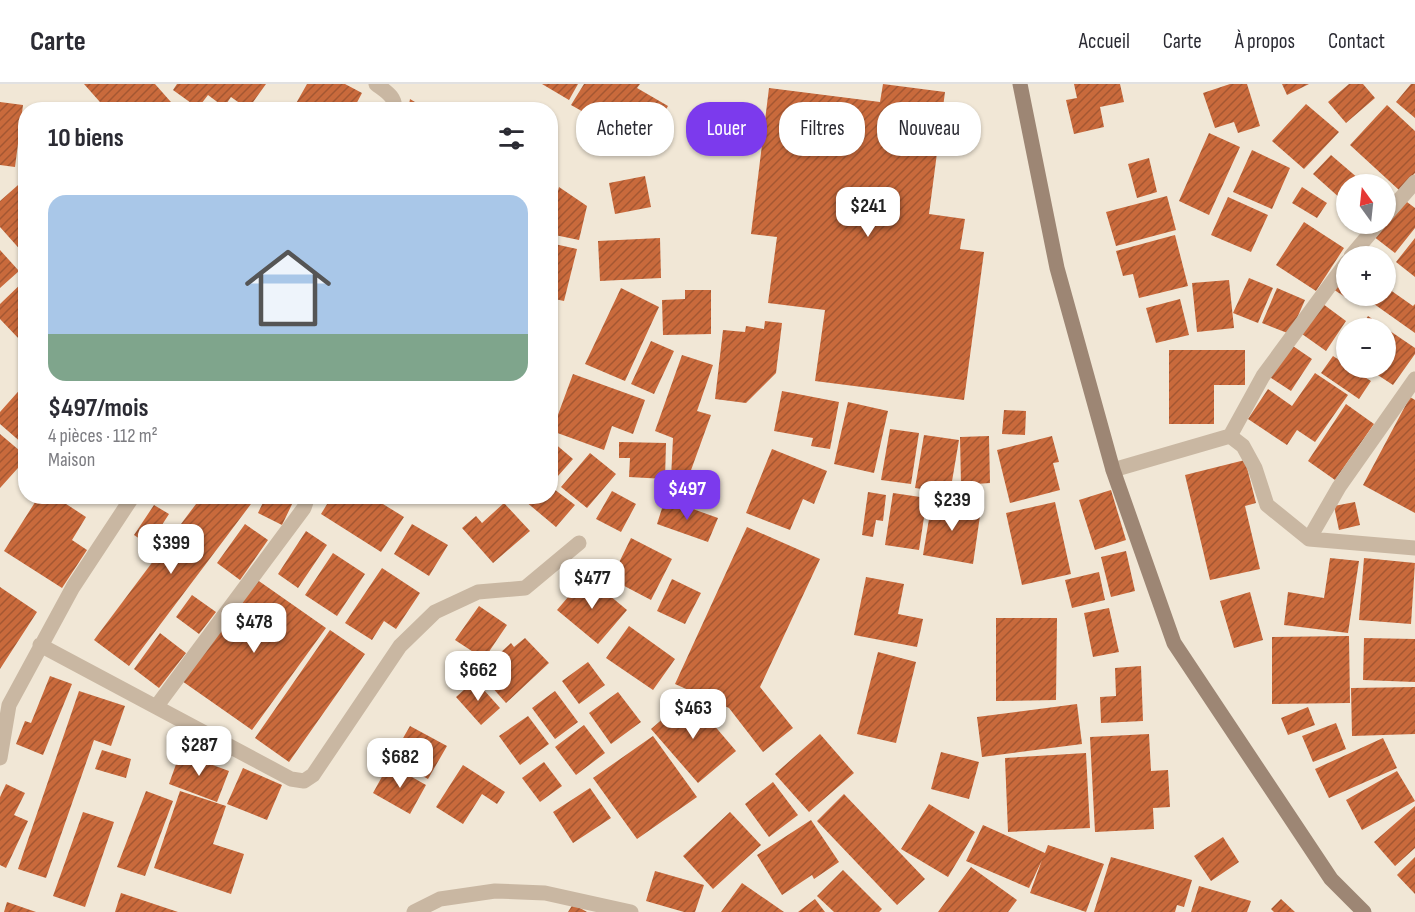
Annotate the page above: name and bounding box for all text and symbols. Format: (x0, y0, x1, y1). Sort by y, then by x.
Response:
text: Carte (30, 25, 86, 58)
text: Accueil (1079, 29, 1130, 54)
text: Carte (1163, 29, 1202, 54)
text: À propos (1235, 29, 1295, 54)
text: Contact (1328, 29, 1385, 54)
chip: Acheter (576, 102, 674, 156)
chip: Louer (686, 102, 767, 156)
chip: Filtres (779, 102, 865, 156)
chip: Nouveau (877, 102, 981, 156)
icon: filters (495, 122, 528, 155)
text: 10 biens (48, 123, 124, 154)
north arrow (1336, 174, 1396, 234)
map controls (1336, 174, 1396, 378)
pin: $241 (832, 187, 904, 238)
text: $241 (850, 194, 886, 218)
icon: home (234, 234, 342, 342)
button: + (1336, 246, 1396, 306)
button: − (1336, 318, 1396, 378)
text: $497/mois (48, 393, 148, 424)
text: 4 pièces · 112 m² (48, 424, 158, 448)
text: Maison (48, 448, 95, 472)
pin: $497 (651, 470, 723, 521)
text: $497 (668, 477, 706, 501)
pin: $239 (916, 481, 988, 532)
text: $239 (933, 488, 971, 512)
pin: $399 (135, 524, 207, 575)
text: $399 (152, 531, 190, 555)
pin: $477 (556, 559, 628, 610)
text: $477 (574, 566, 610, 590)
pin: $478 (218, 603, 290, 654)
text: $478 (235, 610, 273, 634)
pin: $662 (442, 651, 514, 702)
text: $662 (459, 658, 497, 682)
pin: $463 (657, 689, 729, 740)
text: $463 (674, 696, 712, 720)
pin: $287 (163, 726, 235, 777)
text: $287 (180, 733, 218, 757)
pin: $682 (364, 738, 436, 789)
text: $682 (381, 745, 419, 769)

